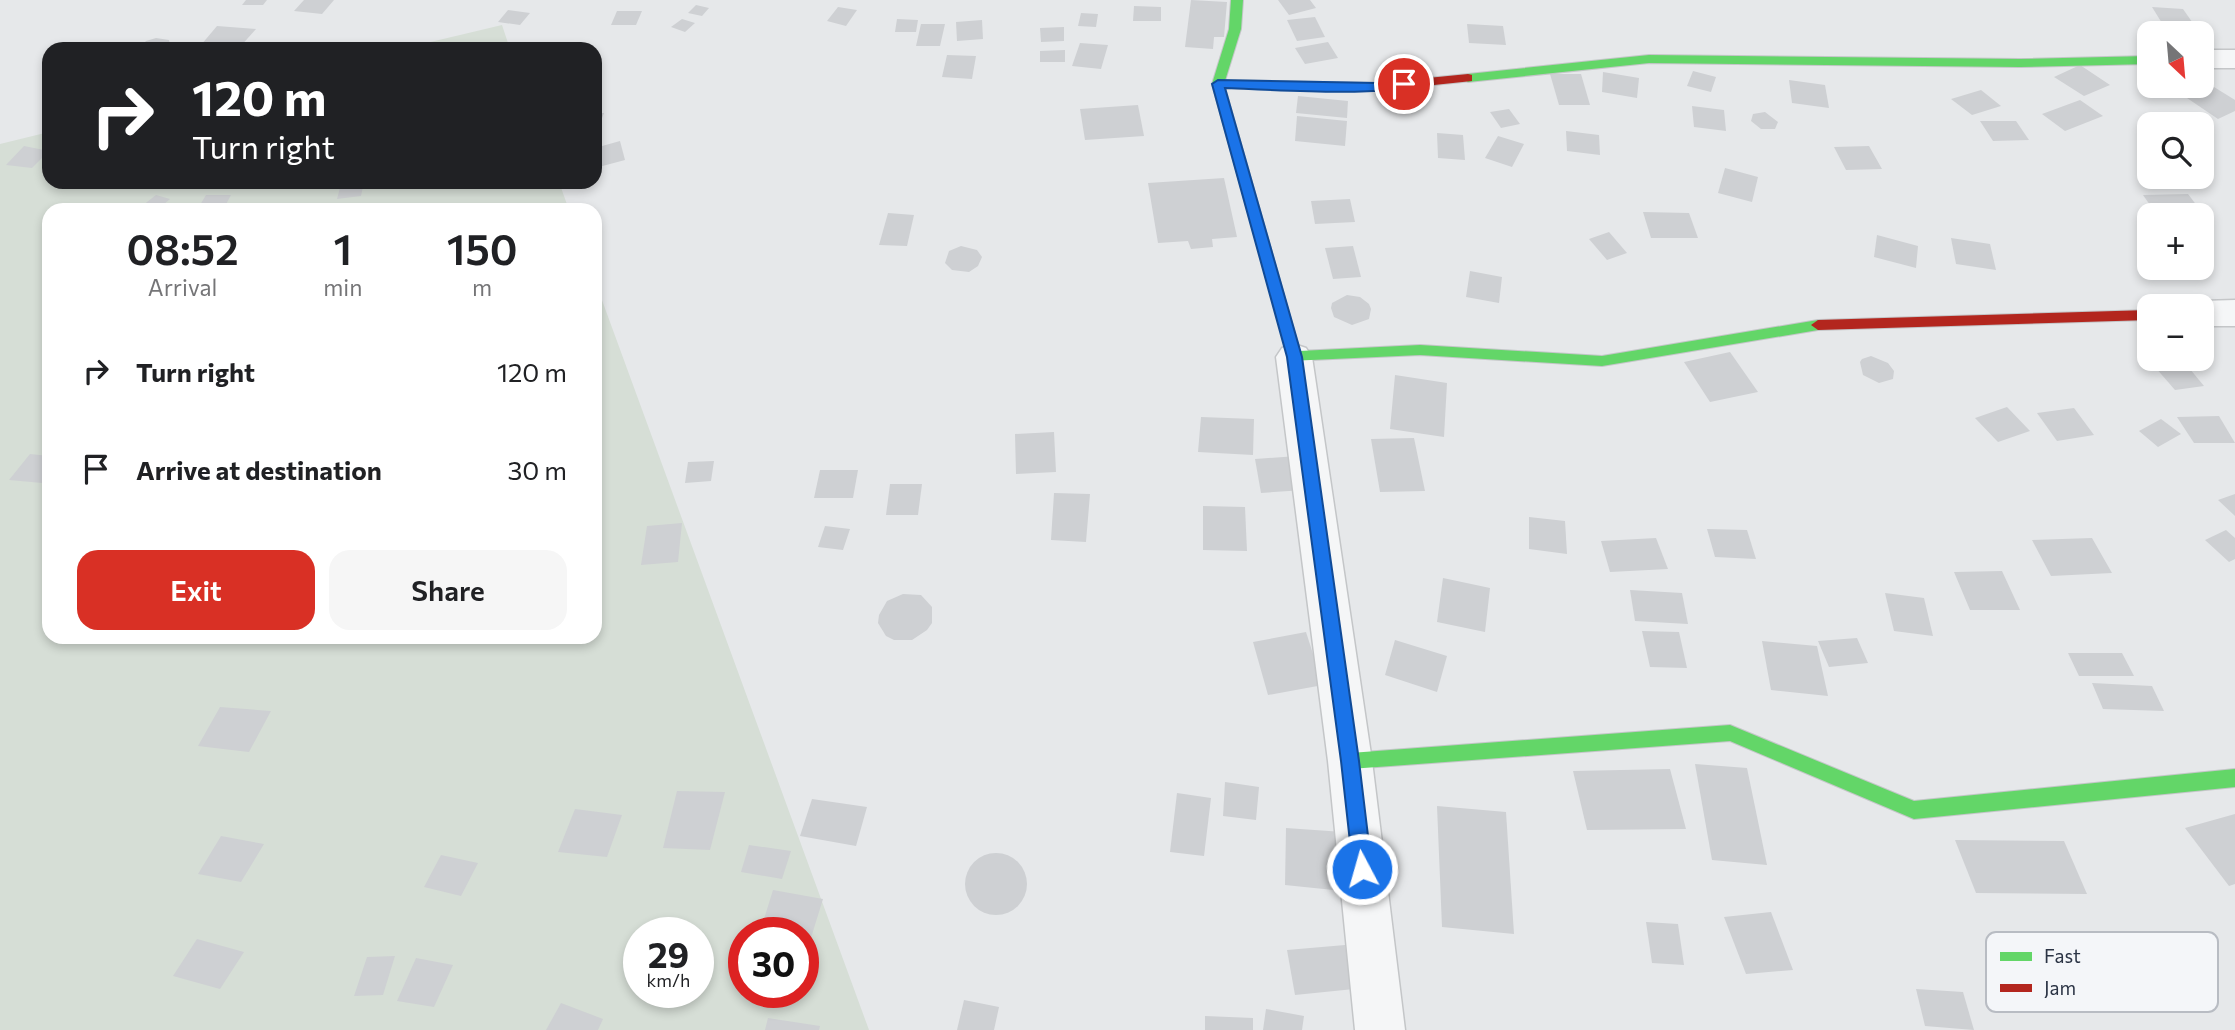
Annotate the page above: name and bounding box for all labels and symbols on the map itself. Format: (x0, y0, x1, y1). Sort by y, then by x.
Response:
north arrow (2137, 21, 2214, 98)
pin (1374, 54, 1434, 114)
position arrow (1325, 832, 1399, 906)
speed limit sign: 30 (728, 917, 819, 1008)
legend (1986, 932, 2218, 1012)
text: Fast (2044, 944, 2081, 967)
text: Jam (2044, 976, 2076, 999)

